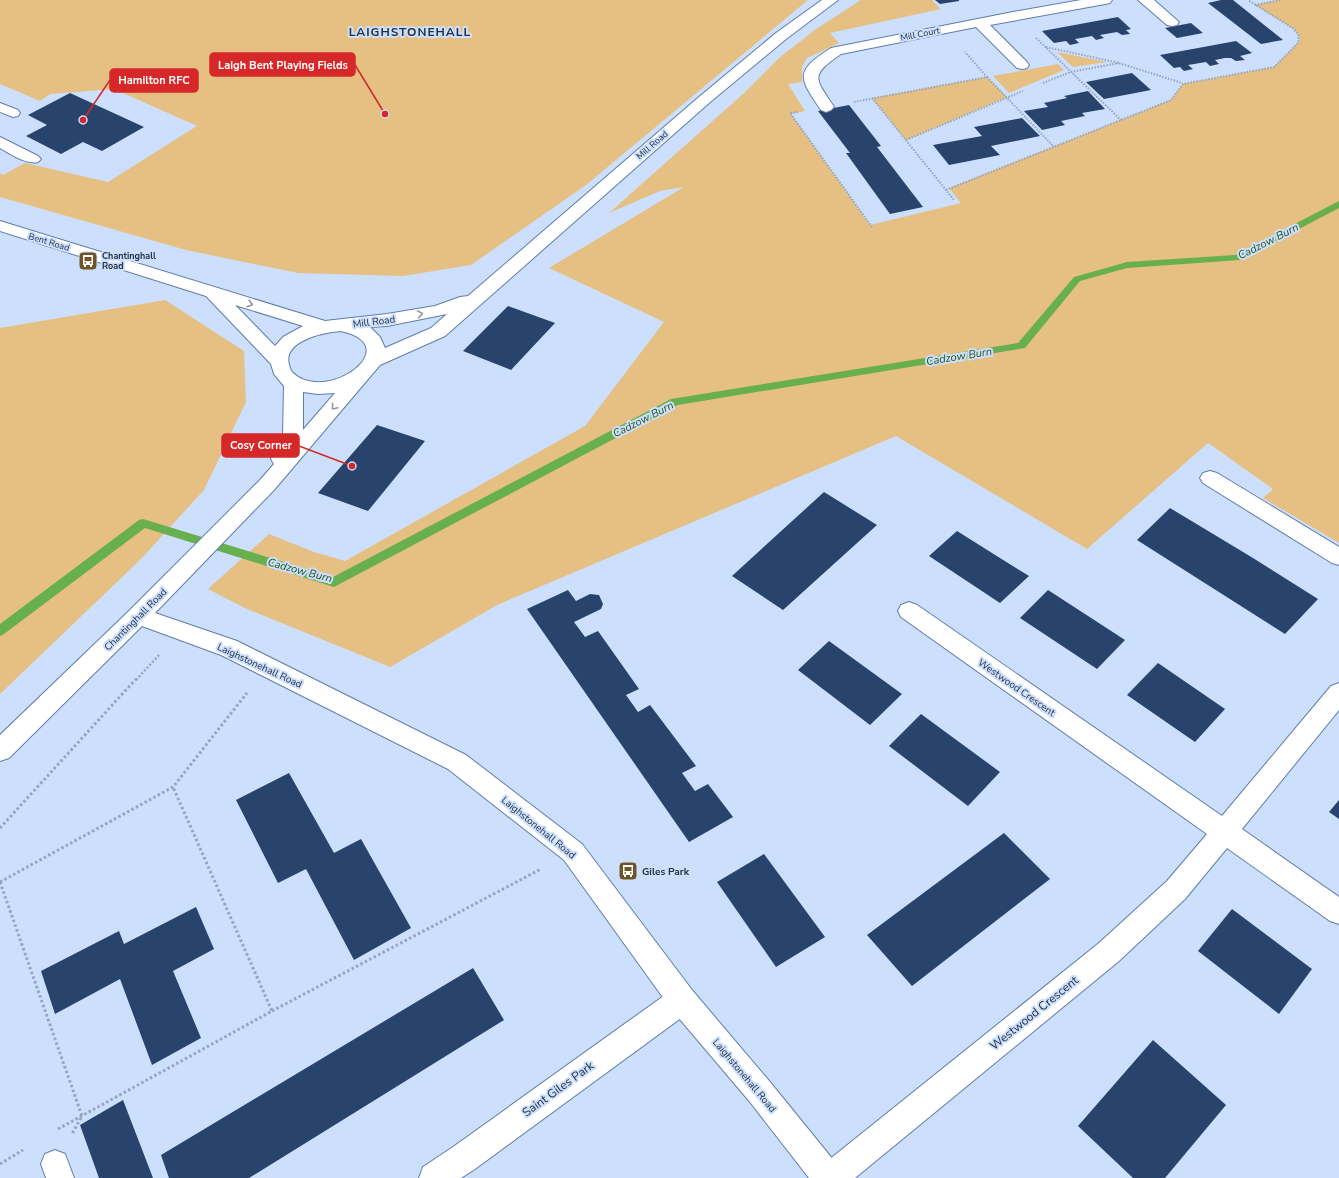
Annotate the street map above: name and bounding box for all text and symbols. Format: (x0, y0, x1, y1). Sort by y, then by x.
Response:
district label: LAIGHSTONEHALL (349, 24, 471, 40)
street label: Mill Court (899, 24, 942, 44)
callout: Laigh Bent Playing Fields (210, 53, 355, 76)
text: Laigh Bent Playing Fields (218, 58, 348, 73)
callout: Hamilton RFC (110, 69, 198, 92)
text: Hamilton RFC (118, 73, 190, 88)
street label: Mill Road (634, 128, 670, 162)
water label: Cadzow Burn (1235, 220, 1301, 263)
street label: Bent Road (27, 230, 71, 254)
bus stop icon: Chantinghall Road (77, 250, 99, 272)
place label: Chantinghall Road (102, 250, 156, 272)
one-way arrow (247, 299, 254, 308)
one-way arrow (417, 310, 423, 319)
street label: Mill Road (352, 312, 396, 332)
water label: Cadzow Burn (925, 344, 993, 369)
water label: Cadzow Burn (610, 398, 676, 441)
one-way arrow (332, 402, 339, 409)
callout: Cosy Corner (222, 434, 299, 457)
text: Cosy Corner (230, 438, 293, 453)
water label: Cadzow Burn (266, 555, 334, 586)
street label: Chantinghall Road (101, 585, 170, 654)
street label: Laighstonehall Road (215, 640, 304, 692)
street label: Westwood Crescent (975, 656, 1058, 720)
street label: Laighstonehall Road (498, 793, 579, 862)
bus stop icon: Giles Park (617, 860, 639, 882)
place label: Giles Park (642, 865, 690, 879)
street label: Westwood Crescent (986, 972, 1082, 1054)
street label: Laighstonehall Road (709, 1036, 779, 1116)
street label: Saint Giles Park (519, 1057, 598, 1120)

